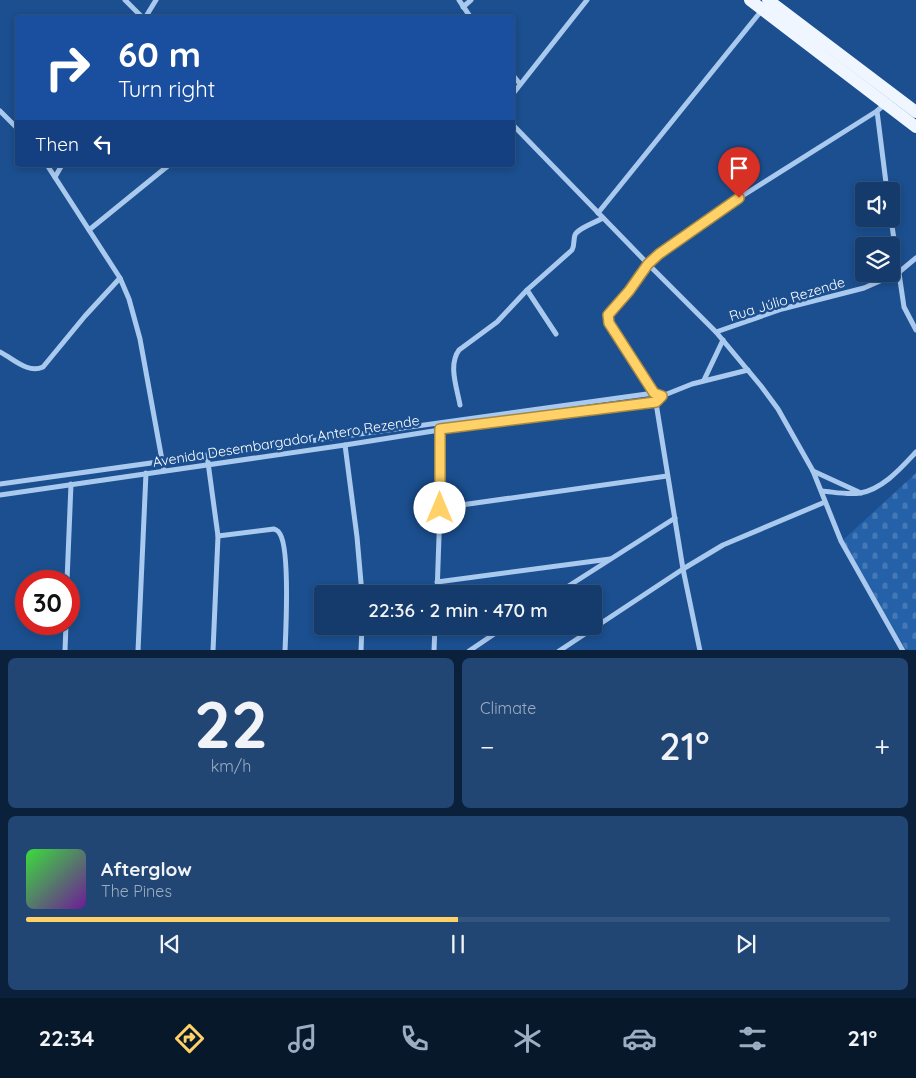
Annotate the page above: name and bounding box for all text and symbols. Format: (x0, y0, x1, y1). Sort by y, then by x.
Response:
text: 60 m (118, 32, 201, 76)
icon: right (35, 35, 100, 100)
text: Turn right (118, 75, 215, 103)
icon: left (89, 130, 117, 158)
text: Then (35, 132, 79, 156)
pin (718, 147, 760, 198)
icon: arrive (725, 154, 753, 182)
map controls (855, 182, 900, 282)
button: sound (855, 182, 900, 227)
button: layers (855, 237, 900, 282)
street label: Rua Júlio Rezende (727, 273, 847, 325)
street label: Avenida Desembargador Antero Rezende (151, 411, 421, 471)
position arrow (413, 481, 465, 533)
speed limit sign: 30 (15, 570, 80, 635)
text: 22:36 · 2 min · 470 m (368, 598, 548, 622)
text: 22 (194, 683, 268, 764)
text: Climate (480, 698, 536, 718)
text: 21° (659, 722, 709, 770)
text: − (480, 729, 495, 764)
text: + (874, 729, 890, 764)
text: km/h (211, 756, 251, 776)
text: Afterglow (101, 857, 192, 881)
text: The Pines (101, 881, 172, 901)
icon: previous (156, 930, 184, 958)
icon: pause (444, 930, 472, 958)
icon: next (732, 930, 760, 958)
icon: directions (172, 1021, 207, 1056)
icon: music (285, 1021, 320, 1056)
icon: phone (397, 1021, 432, 1056)
icon: climate (510, 1021, 545, 1056)
icon: car (622, 1021, 657, 1056)
icon: filters (735, 1021, 770, 1056)
text: 22:34 (39, 1024, 95, 1052)
text: 21° (847, 1024, 877, 1052)

